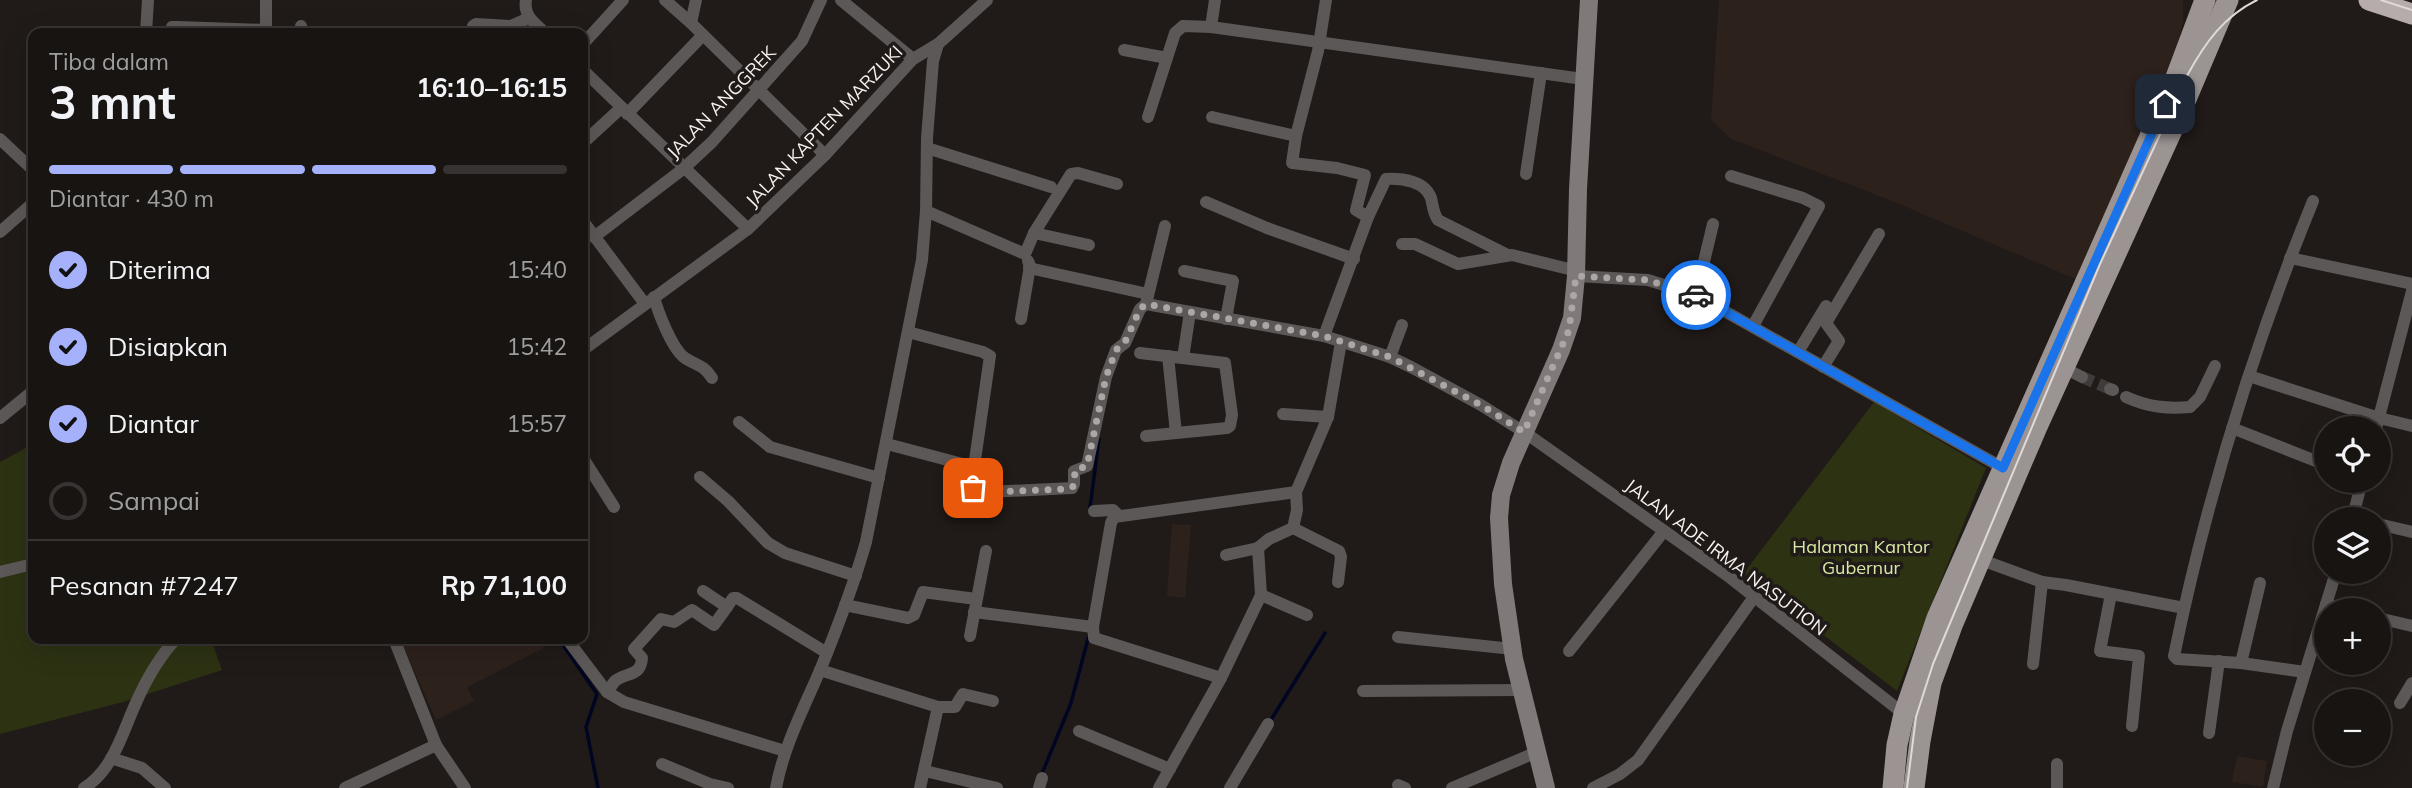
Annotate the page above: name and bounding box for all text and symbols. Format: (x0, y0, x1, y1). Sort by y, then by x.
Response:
street label: JALAN KAPTEN MARZUKI (741, 40, 907, 212)
street label: JALAN ANGGREK (662, 41, 781, 163)
text: Tiba dalam (49, 47, 169, 76)
text: 16:10–16:15 (416, 71, 567, 104)
text: 3 mnt (49, 73, 176, 131)
pin (2135, 74, 2195, 134)
icon: home (2146, 85, 2184, 123)
text: Diantar · 430 m (49, 184, 214, 213)
icon: check (49, 251, 87, 289)
text: Diterima (108, 253, 211, 286)
text: 15:40 (507, 255, 567, 284)
courier (1661, 260, 1731, 330)
icon: car (1677, 276, 1715, 314)
icon: check (49, 328, 87, 366)
text: Disiapkan (108, 330, 228, 363)
text: 15:42 (507, 332, 567, 361)
icon: check (49, 405, 87, 443)
text: Diantar (108, 407, 199, 440)
text: 15:57 (507, 409, 567, 438)
map controls (2314, 416, 2391, 766)
button: locate (2314, 416, 2391, 493)
pin (943, 458, 1003, 518)
icon: bag (954, 469, 992, 507)
street label: JALAN ADE IRMA NASUTION (1621, 474, 1831, 640)
text: Sampai (108, 484, 200, 517)
button: layers (2314, 507, 2391, 584)
park label: Halaman Kantor Gubernur (1792, 535, 1930, 579)
text: Pesanan #7247 (49, 569, 239, 602)
text: Rp 71,100 (441, 569, 567, 602)
button: + (2314, 598, 2391, 675)
button: − (2314, 689, 2391, 766)

